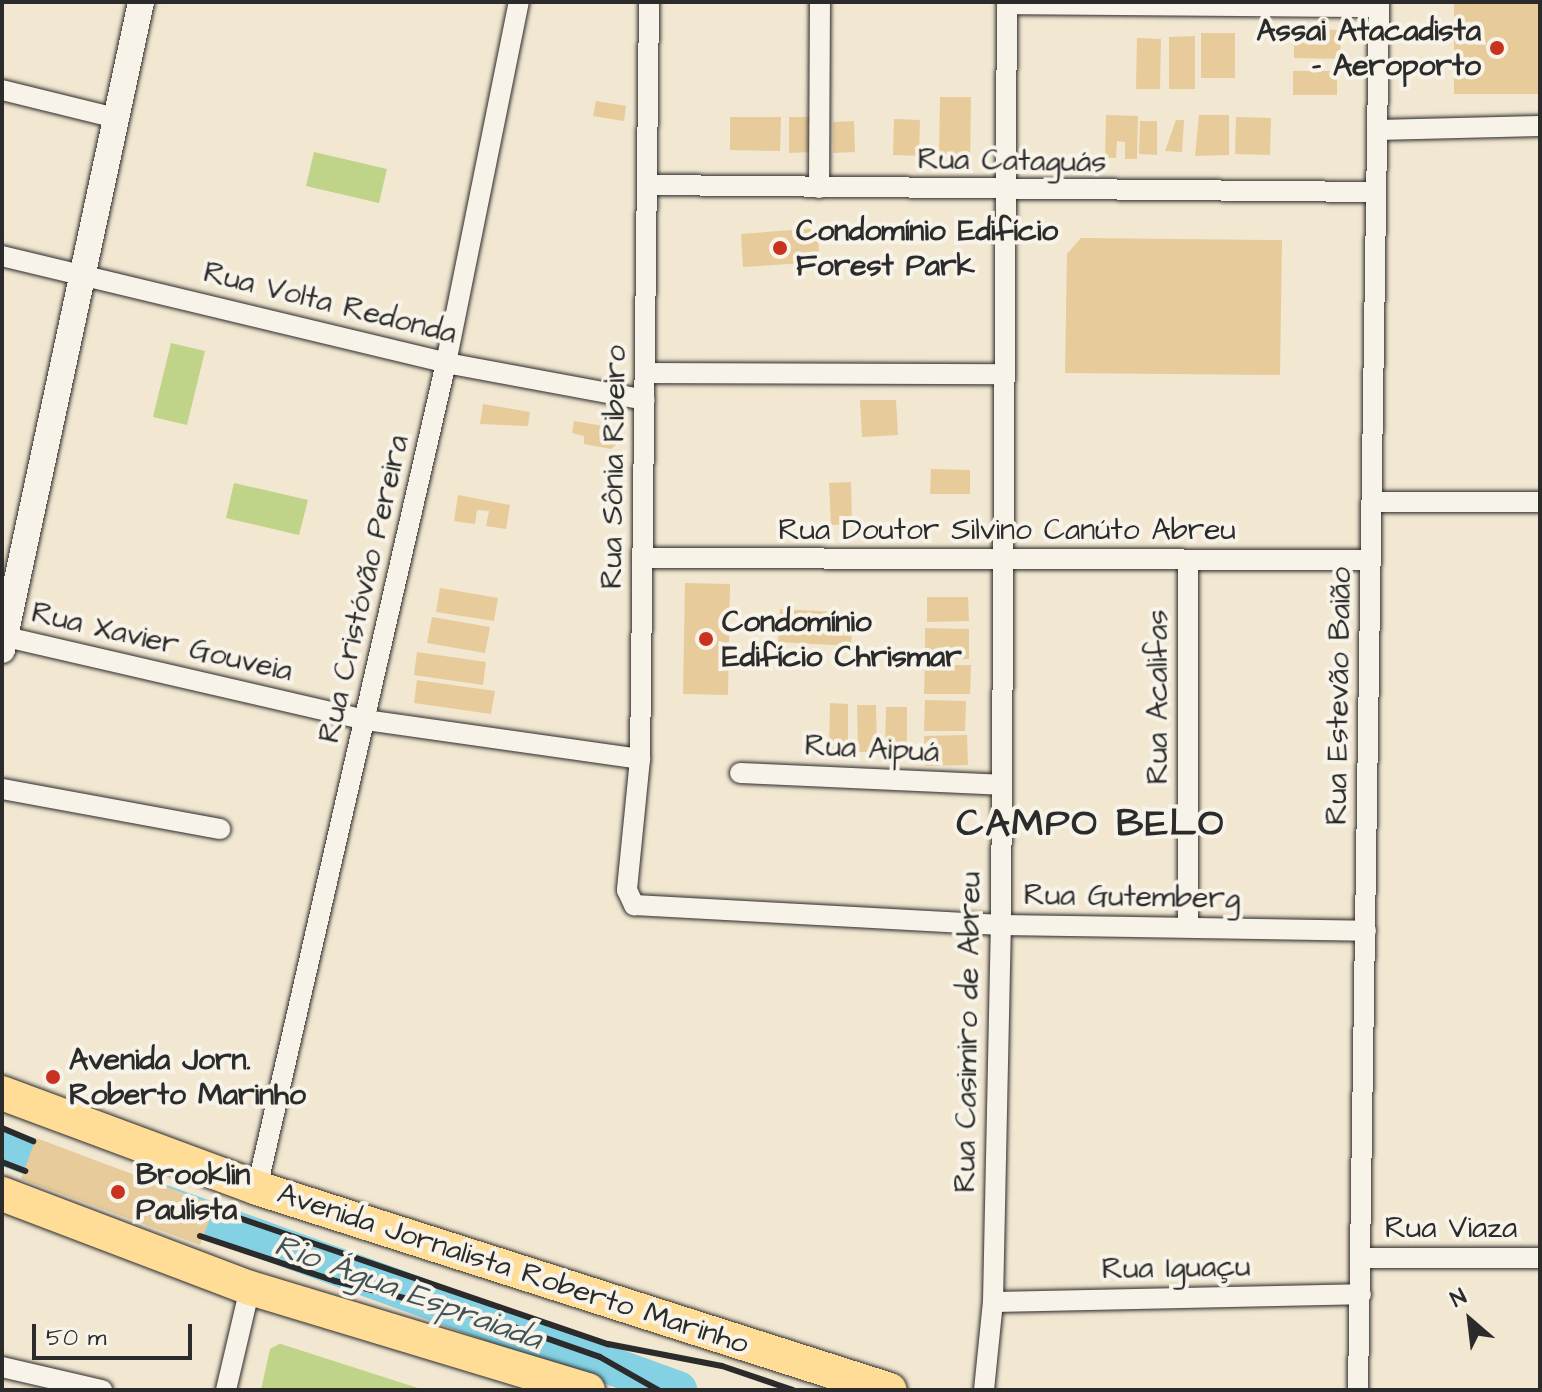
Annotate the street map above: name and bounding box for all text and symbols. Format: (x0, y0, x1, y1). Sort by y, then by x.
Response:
place label: Assai Atacadista - Aeroporto (1257, 13, 1481, 84)
marker: Assai Atacadista - Aeroporto (1488, 39, 1506, 57)
street label: Rua Cataguás (917, 141, 1107, 181)
place label: Condomínio Edifício Forest Park (796, 213, 1058, 284)
marker: Condomínio Edifício Forest Park (771, 239, 789, 257)
street label: Rua Volta Redonda (200, 254, 460, 352)
street label: Rua Sônia Ribeiro (594, 345, 634, 589)
street label: Rua Cristóvão Pereira (311, 432, 417, 746)
street label: Rua Doutor Silvino Canúto Abreu (778, 512, 1236, 548)
street label: Rua Estevão Baião (1319, 567, 1359, 825)
street label: Rua Xavier Gouveia (28, 594, 296, 690)
place label: Condomínio Edifício Chrismar (722, 604, 962, 674)
street label: Rua Acalifas (1140, 610, 1176, 784)
marker: Condomínio Edifício Chrismar (697, 630, 715, 648)
street label: Rua Aipuá (804, 727, 940, 771)
district label: CAMPO BELO (957, 802, 1225, 848)
street label: Rua Casimiro de Abreu (947, 871, 989, 1193)
street label: Rua Gutemberg (1023, 877, 1241, 917)
place label: Avenida Jorn. Roberto Marinho (69, 1042, 306, 1112)
marker: Avenida Jorn. Roberto Marinho (44, 1068, 62, 1086)
place label: Brooklin Paulista (136, 1157, 250, 1228)
street label: Avenida Jornalista Roberto Marinho (273, 1176, 753, 1362)
marker: Brooklin Paulista (107, 1181, 129, 1203)
street label: Rua Viaza (1385, 1210, 1517, 1246)
water label: Rio Água Espraiada (269, 1227, 547, 1359)
street label: Rua Iguaçu (1101, 1249, 1251, 1287)
north arrow (1430, 1280, 1510, 1360)
text: N (1445, 1281, 1472, 1315)
scale bar (36, 1308, 196, 1358)
text: 50 m (46, 1321, 106, 1355)

